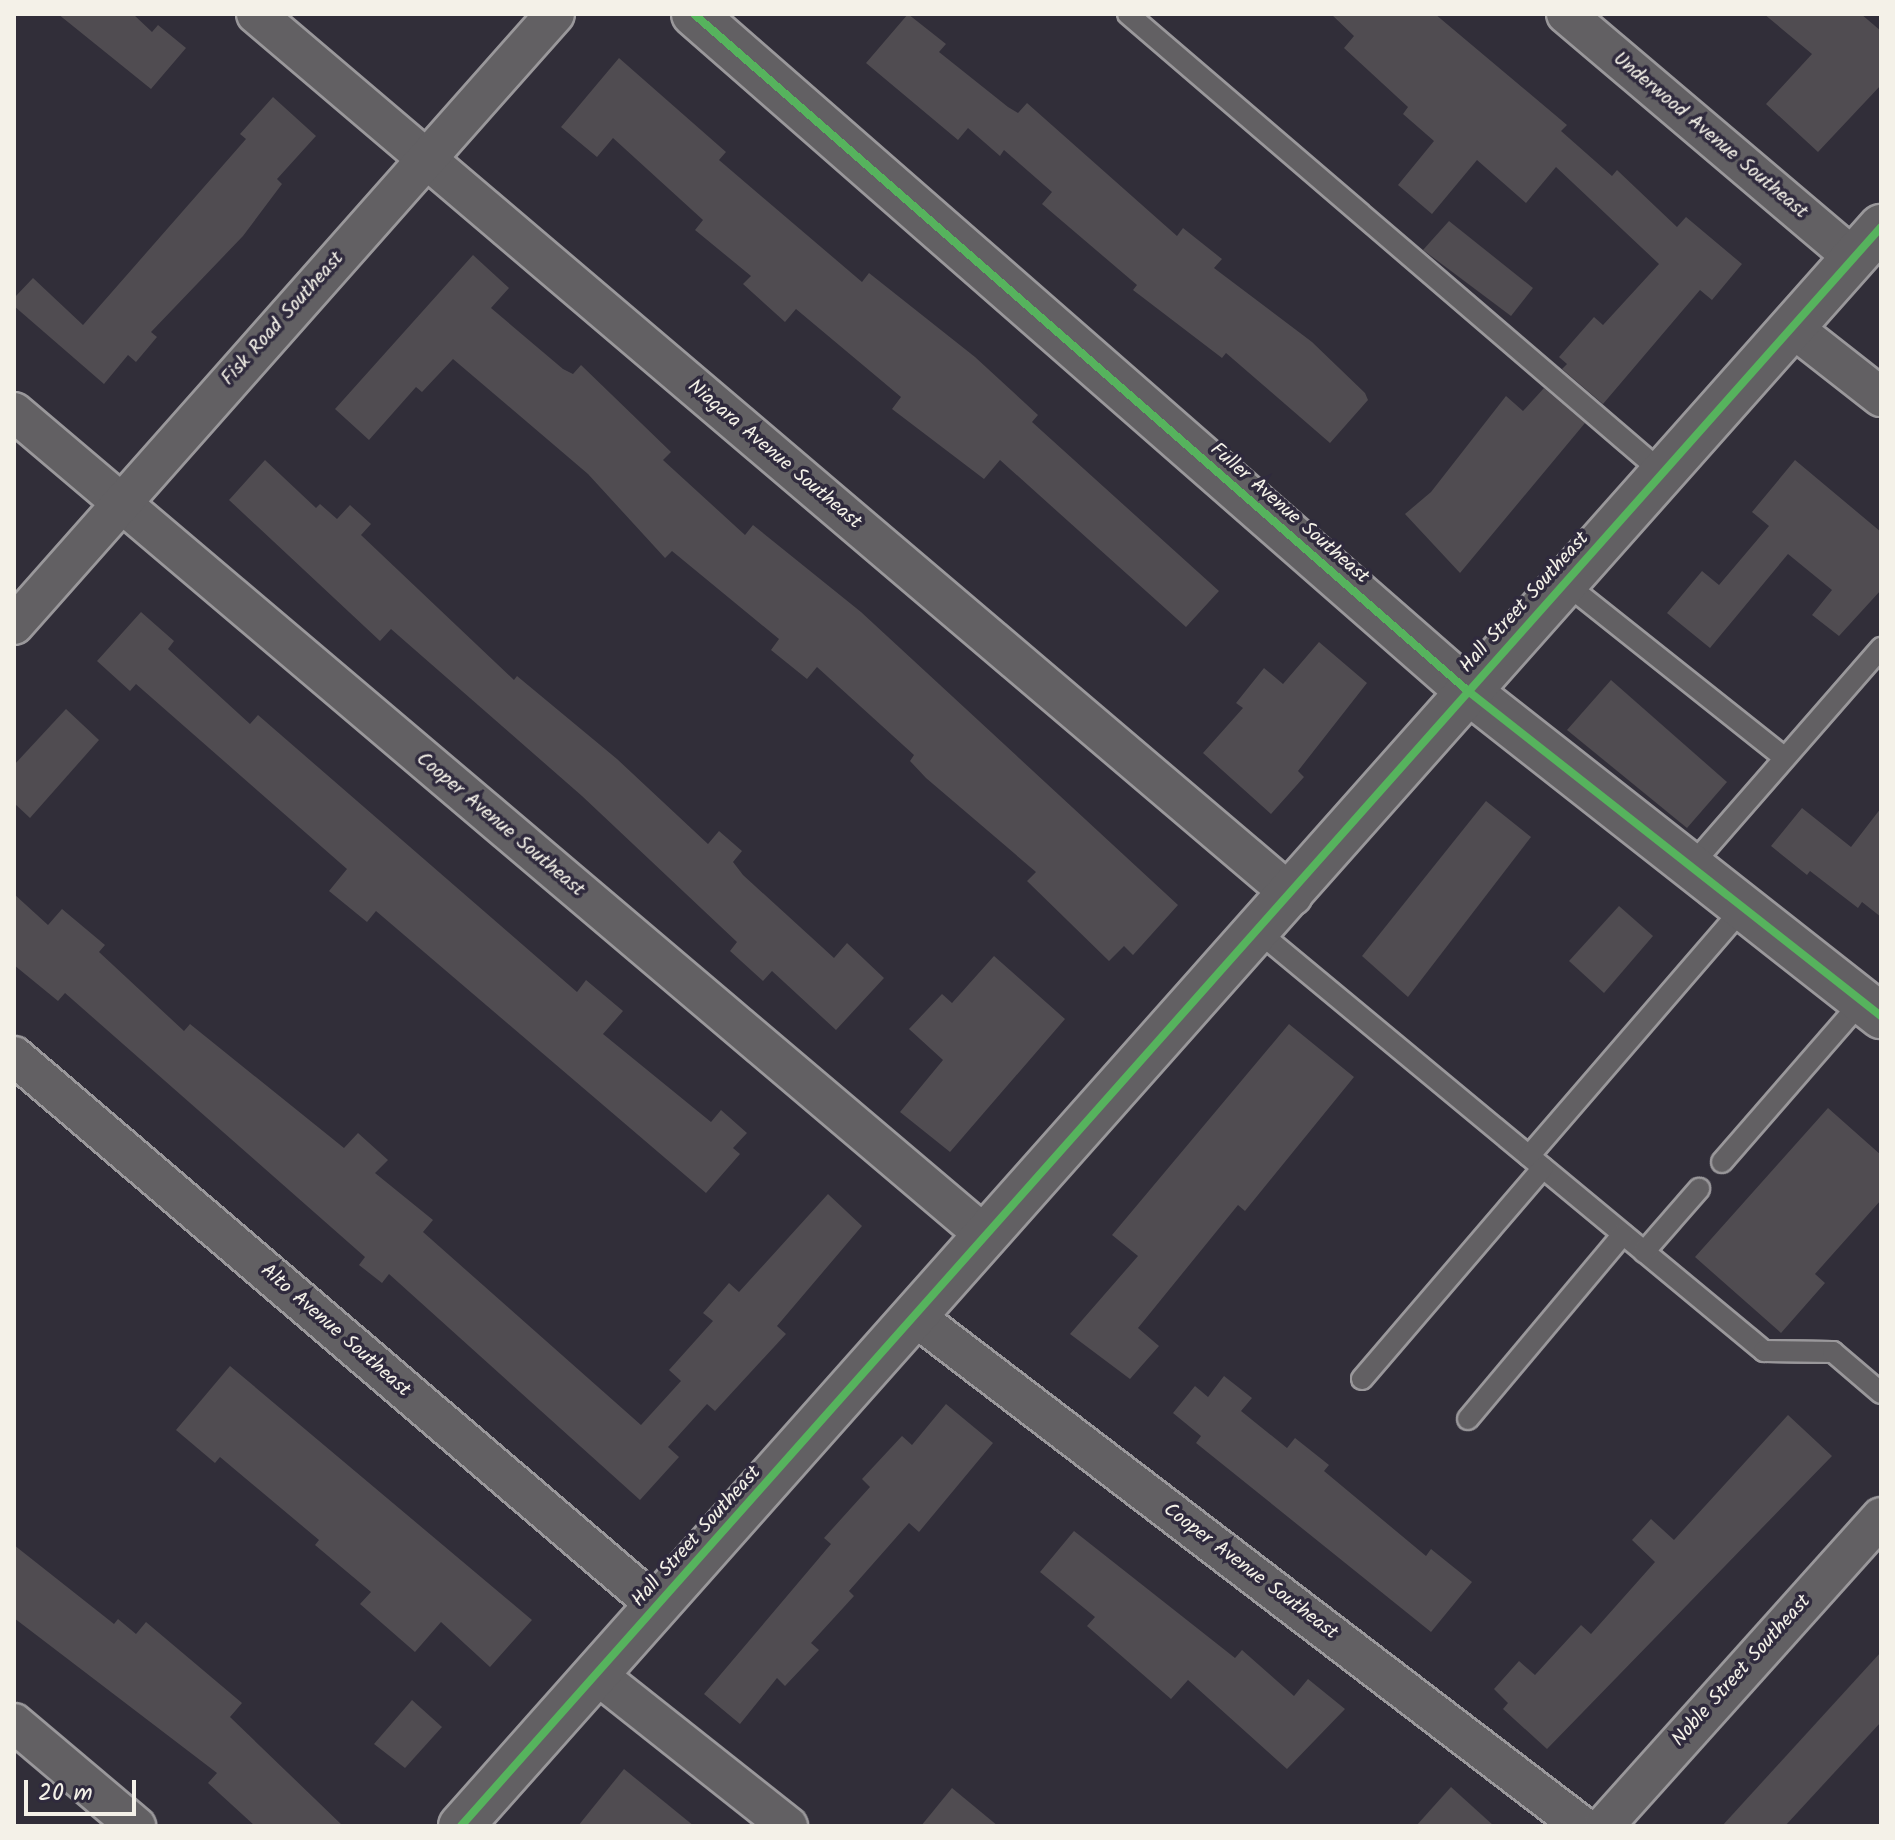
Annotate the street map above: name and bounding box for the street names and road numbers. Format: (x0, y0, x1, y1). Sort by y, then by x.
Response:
street label: Underwood Avenue Southeast (1608, 47, 1812, 225)
street label: Fisk Road Southeast (217, 247, 349, 391)
street label: Niagara Avenue Southeast (682, 375, 866, 535)
street label: Fuller Avenue Southeast (1205, 438, 1373, 590)
street label: Hall Street Southeast (1455, 527, 1595, 679)
street label: Cooper Avenue Southeast (411, 747, 589, 903)
street label: Alto Avenue Southeast (255, 1259, 415, 1403)
street label: Hall Street Southeast (627, 1461, 767, 1613)
street label: Cooper Avenue Southeast (1158, 1498, 1342, 1646)
street label: Noble Street Southeast (1667, 1590, 1817, 1752)

